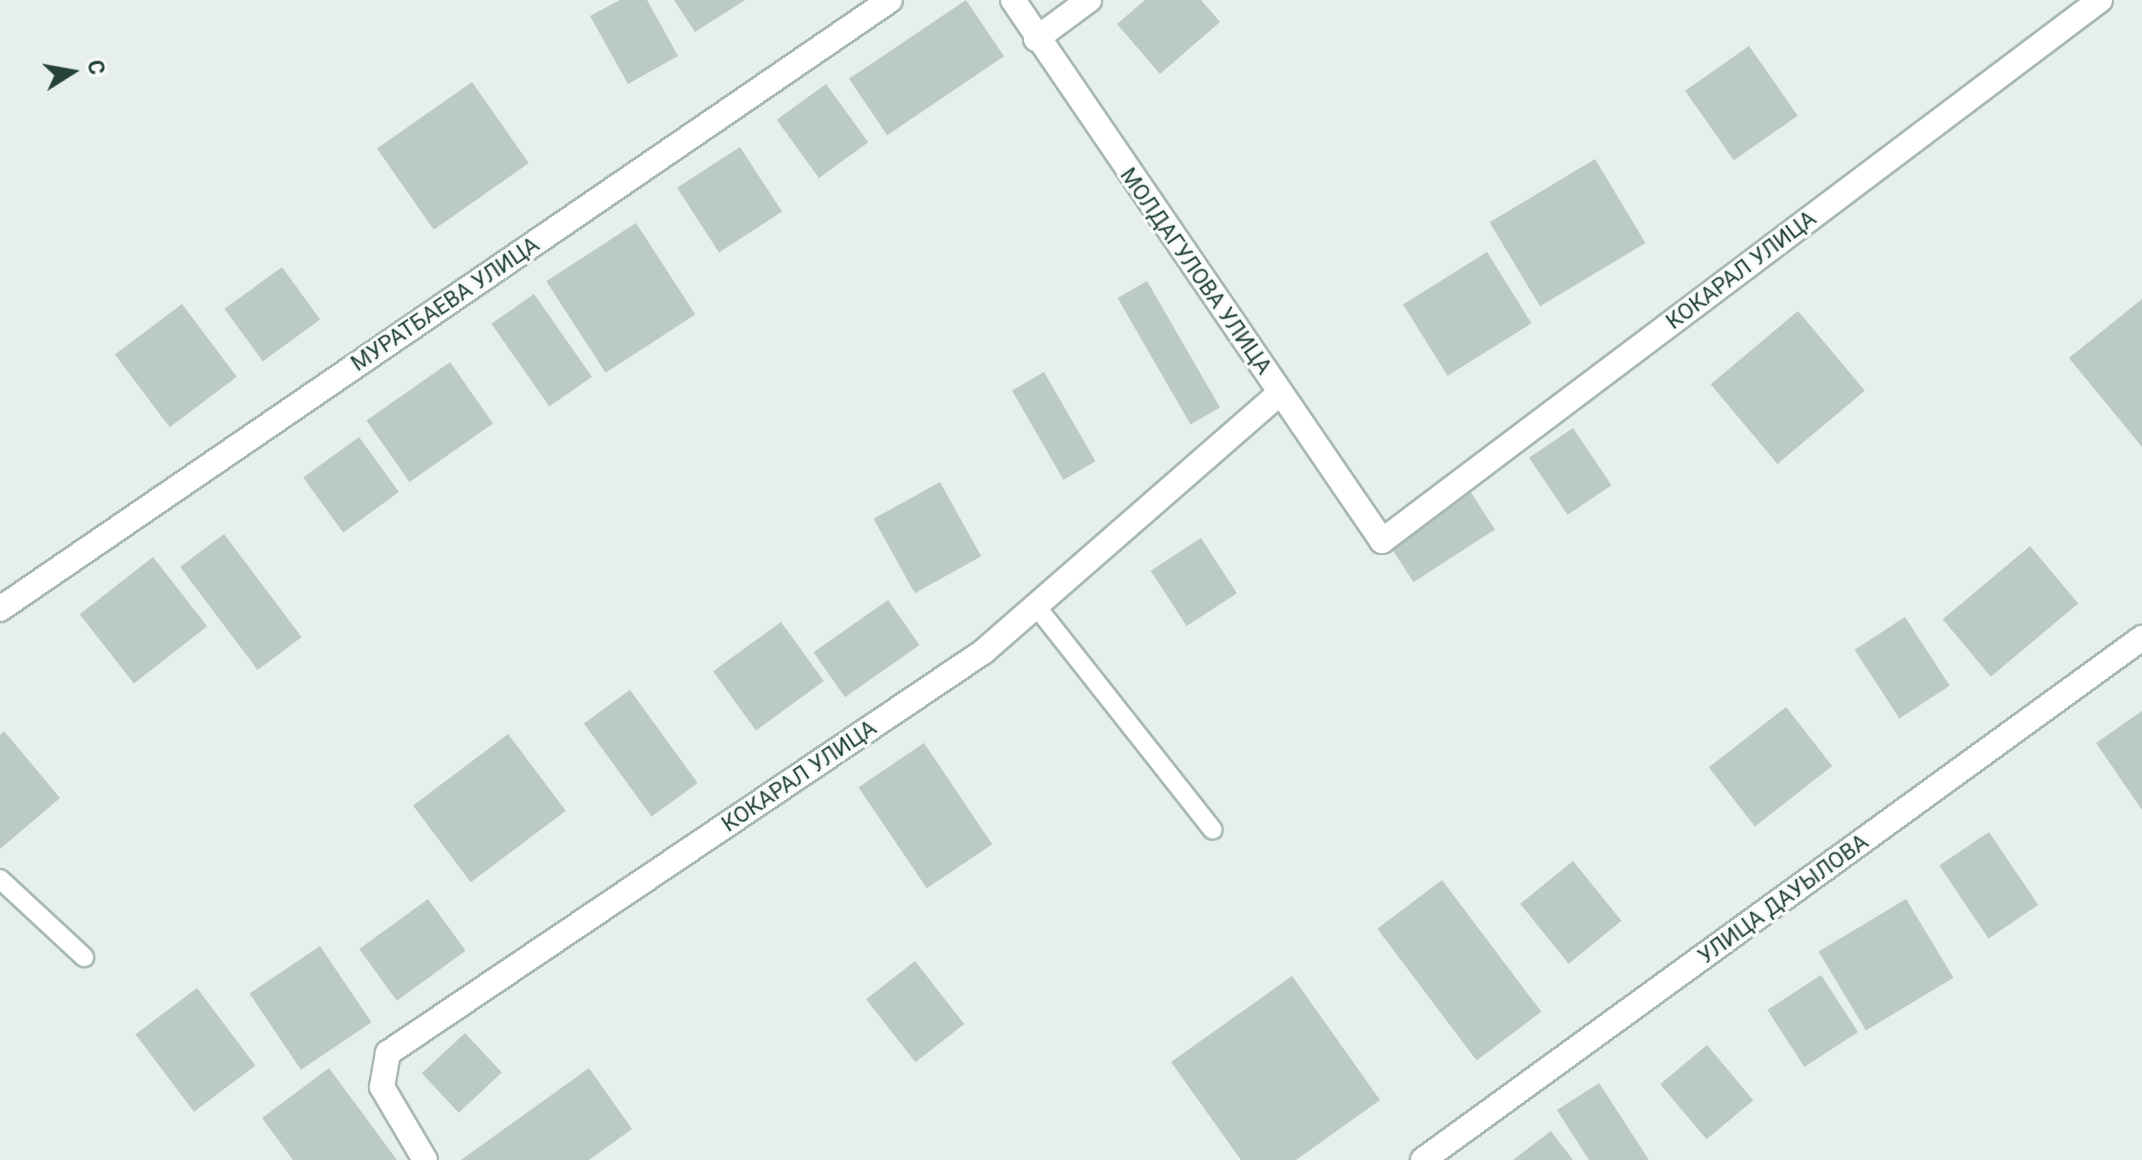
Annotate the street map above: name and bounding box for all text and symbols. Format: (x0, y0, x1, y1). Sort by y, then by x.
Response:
north arrow (32, 32, 112, 112)
text: С (82, 58, 110, 77)
street label: МОЛДАГУЛОВА УЛИЦА (1115, 163, 1277, 379)
street label: КОКАРАЛ УЛИЦА (1661, 205, 1821, 335)
street label: МУРАТБАЕВА УЛИЦА (346, 231, 544, 377)
street label: КОКАРАЛ УЛИЦА (717, 715, 881, 837)
street label: УЛИЦА ДАУЫЛОВА (1693, 829, 1873, 969)

